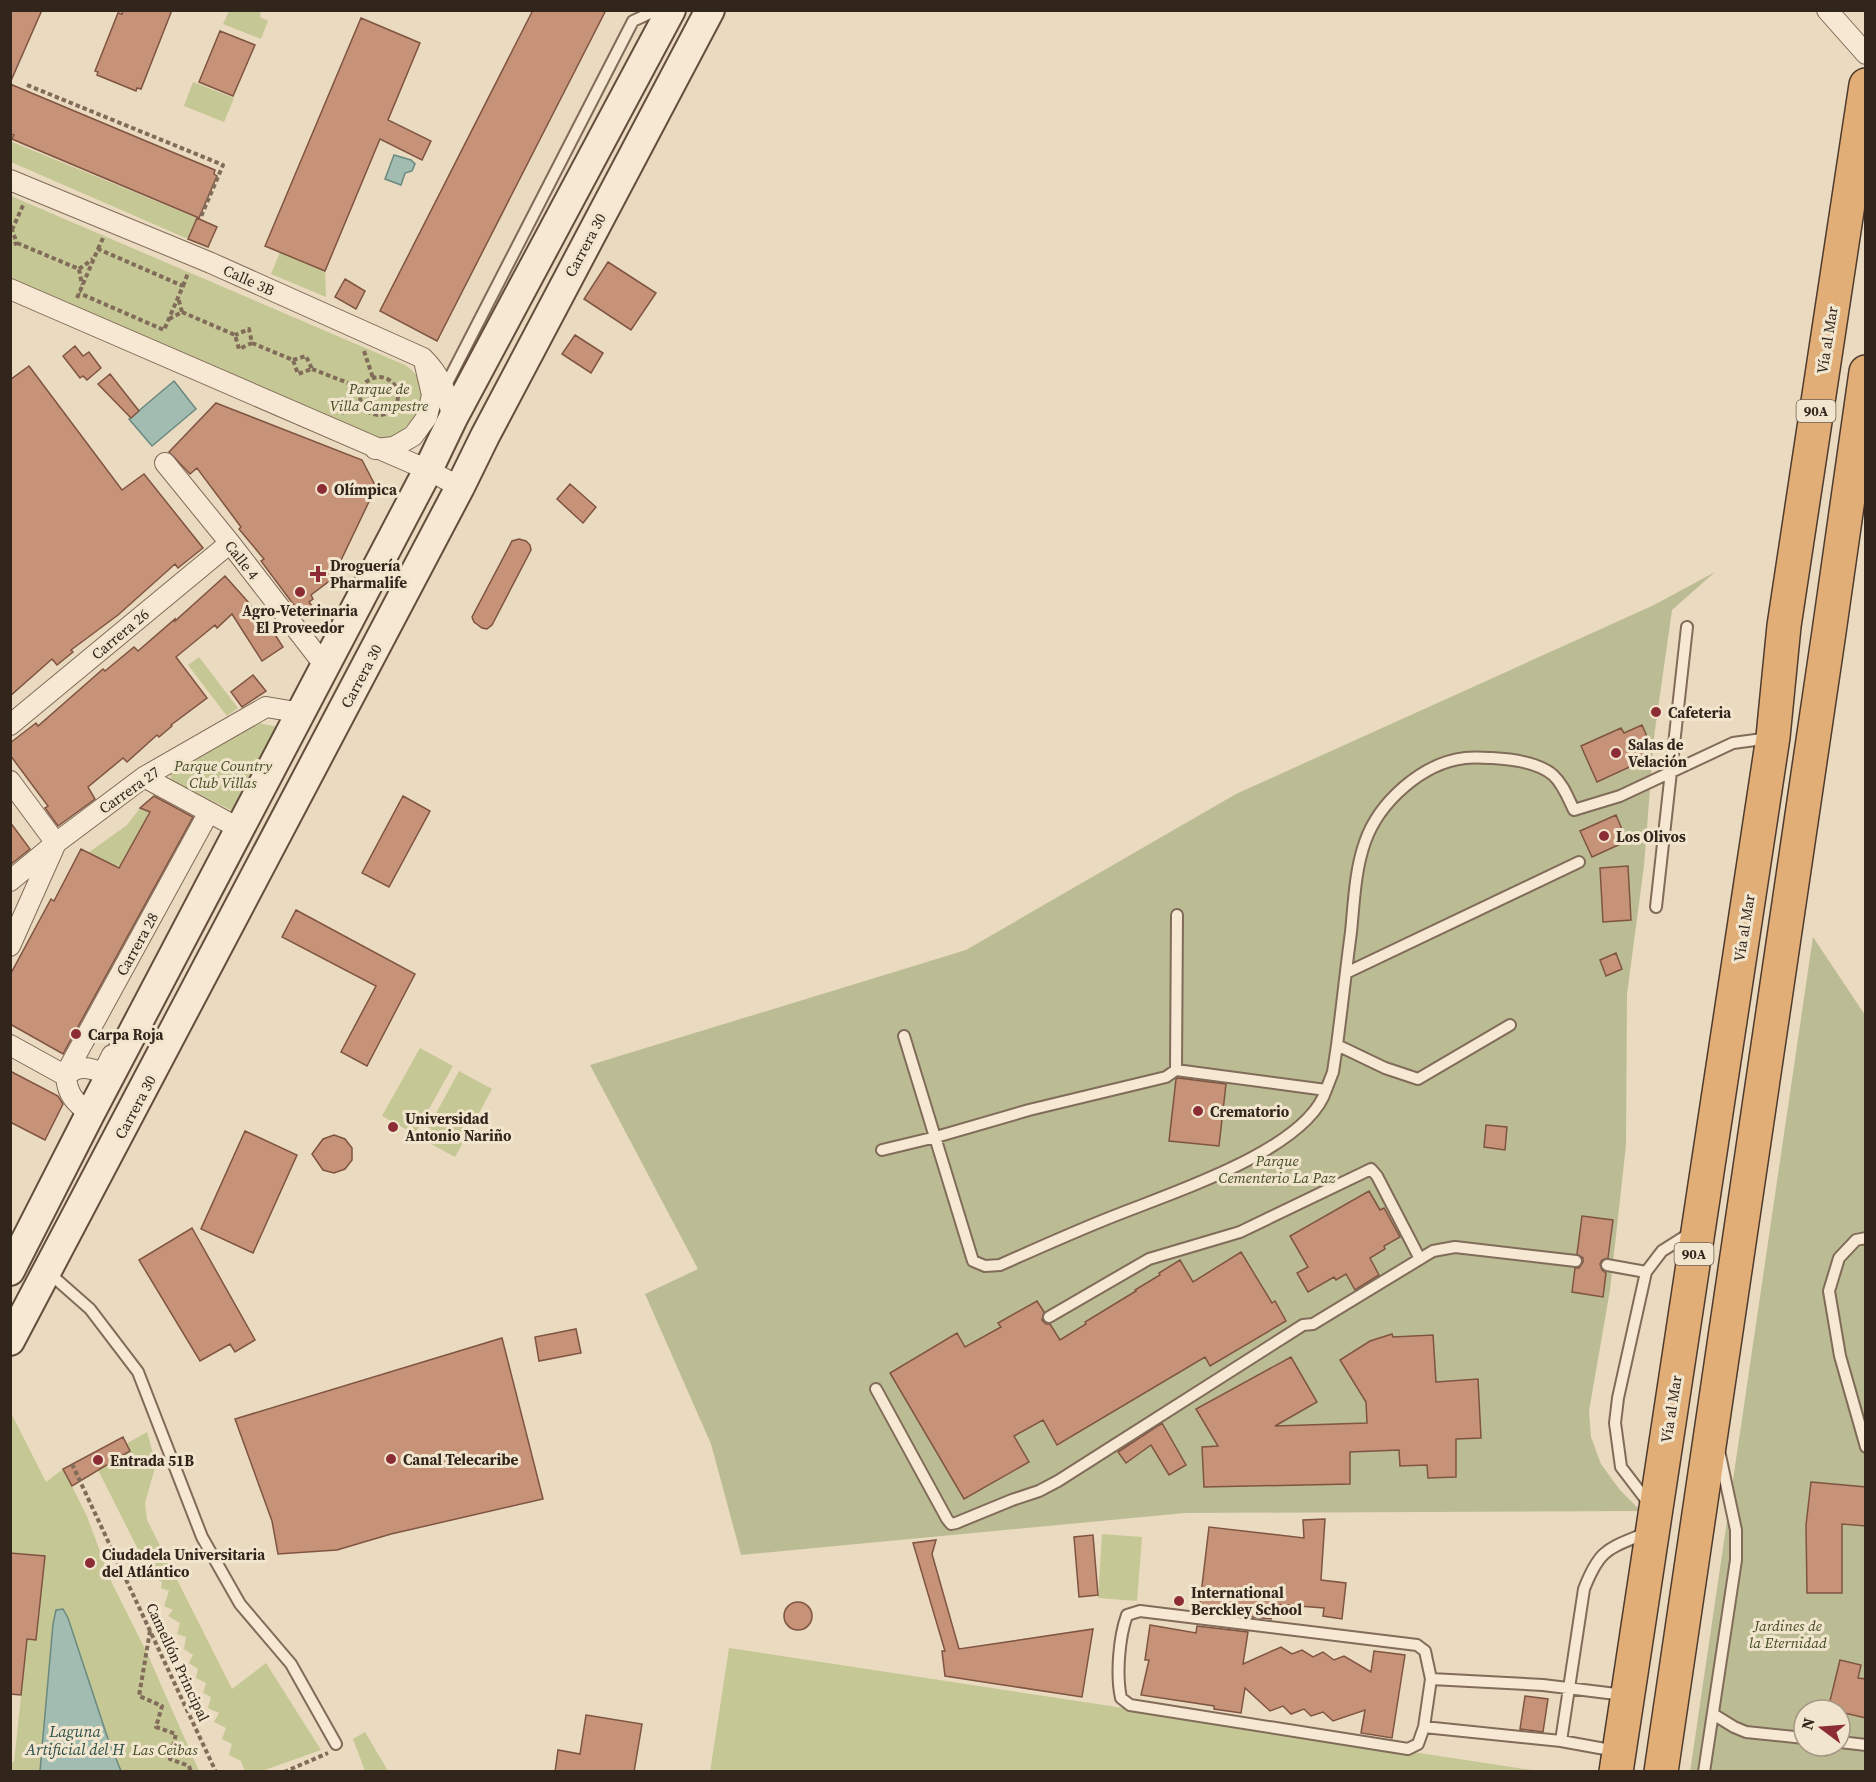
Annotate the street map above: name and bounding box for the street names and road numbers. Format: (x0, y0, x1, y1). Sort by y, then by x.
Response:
street label: Carrera 30 (559, 209, 611, 281)
street label: Calle 3B (220, 259, 278, 301)
street label: Vía al Mar (1811, 304, 1843, 375)
road number: 90A (1796, 400, 1836, 422)
street label: Calle 4 (220, 536, 264, 584)
street label: Carrera 26 (87, 604, 153, 664)
street label: Carrera 30 (335, 640, 387, 712)
street label: Carrera 27 (94, 761, 164, 819)
street label: Vía al Mar (1728, 892, 1760, 963)
street label: Carrera 28 (111, 909, 163, 979)
street label: Carrera 30 (109, 1071, 161, 1143)
road number: 90A (1674, 1243, 1714, 1265)
street label: Vía al Mar (1655, 1373, 1687, 1444)
street label: Camellón Principal (141, 1599, 215, 1725)

